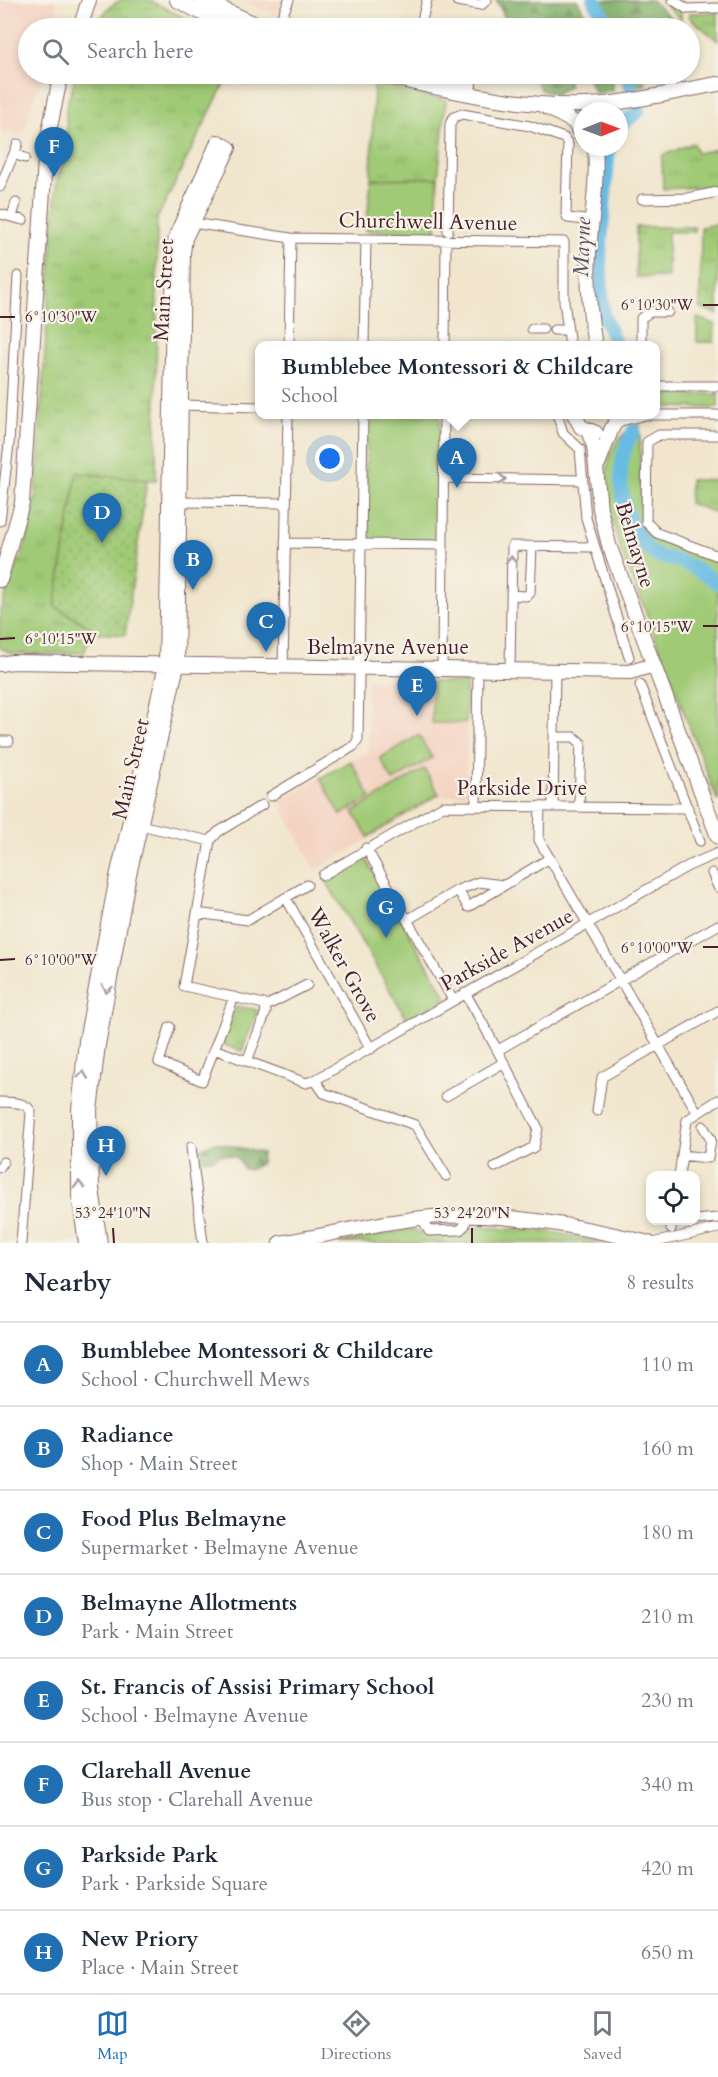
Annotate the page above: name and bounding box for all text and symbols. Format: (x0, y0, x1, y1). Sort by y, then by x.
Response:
search box (18, 18, 700, 84)
icon: search (39, 35, 72, 68)
text: Search here (87, 36, 194, 66)
north arrow (574, 102, 628, 156)
pin: F (34, 128, 74, 177)
street label: Churchwell Avenue (338, 206, 518, 238)
water label: Mayne (566, 216, 598, 277)
street label: Main Street (147, 238, 181, 342)
text: 6°10'30"W (621, 295, 694, 315)
text: 6°10'30"W (25, 307, 98, 327)
popup (255, 341, 660, 419)
text: Bumblebee Montessori & Childcare (281, 352, 634, 382)
text: School (281, 382, 338, 409)
pin: A (438, 438, 476, 488)
your location (315, 444, 344, 473)
one-way arrow (498, 473, 507, 485)
pin: D (82, 494, 122, 543)
street label: Belmayne (608, 498, 662, 592)
pin: B (174, 540, 212, 590)
one-way arrow (505, 556, 518, 565)
pin: C (246, 602, 286, 652)
text: 6°10'15"W (621, 617, 694, 637)
text: 6°10'15"W (25, 629, 98, 649)
street label: Belmayne Avenue (307, 633, 469, 662)
pin: E (398, 666, 436, 716)
street label: Main Street (105, 715, 157, 822)
street label: Parkside Drive (457, 774, 587, 803)
pin: G (366, 888, 406, 938)
street label: Parkside Avenue (435, 901, 579, 999)
street label: Walker Grove (302, 903, 386, 1027)
text: 6°10'00"W (621, 938, 694, 958)
text: 6°10'00"W (25, 950, 98, 970)
one-way arrow (101, 984, 114, 994)
one-way arrow (76, 1071, 88, 1080)
pin: H (86, 1126, 126, 1176)
map controls (646, 1171, 700, 1225)
button: locate (646, 1171, 700, 1225)
one-way arrow (73, 1181, 85, 1190)
text: 53°24'10"N (75, 1203, 151, 1223)
text: 53°24'20"N (434, 1203, 510, 1223)
text: Nearby (24, 1265, 112, 1300)
text: 8 results (626, 1269, 694, 1296)
text: Bumblebee Montessori & Childcare (81, 1336, 434, 1366)
text: A (36, 1351, 51, 1378)
text: 110 m (641, 1351, 694, 1378)
text: School · Churchwell Mews (81, 1366, 310, 1393)
text: Radiance (81, 1420, 174, 1450)
text: B (36, 1435, 51, 1462)
text: 160 m (641, 1435, 694, 1462)
text: Shop · Main Street (81, 1450, 237, 1477)
text: Food Plus Belmayne (81, 1504, 287, 1534)
text: C (36, 1519, 51, 1546)
text: 180 m (641, 1519, 694, 1546)
text: Supermarket · Belmayne Avenue (81, 1534, 358, 1561)
text: Belmayne Allotments (81, 1588, 297, 1618)
text: D (35, 1603, 52, 1630)
text: 210 m (641, 1603, 694, 1630)
text: Park · Main Street (81, 1618, 233, 1645)
text: St. Francis of Assisi Primary School (81, 1672, 434, 1702)
text: E (37, 1687, 50, 1714)
text: 230 m (641, 1687, 694, 1714)
text: School · Belmayne Avenue (81, 1702, 308, 1729)
text: Clarehall Avenue (81, 1756, 251, 1786)
text: F (38, 1771, 49, 1798)
text: 340 m (641, 1771, 694, 1798)
text: Bus stop · Clarehall Avenue (81, 1786, 313, 1813)
text: Parkside Park (81, 1840, 218, 1870)
text: G (35, 1855, 52, 1882)
text: 420 m (641, 1855, 694, 1882)
text: Park · Parkside Square (81, 1870, 268, 1897)
text: New Priory (81, 1924, 199, 1954)
text: H (35, 1939, 52, 1966)
text: 650 m (641, 1939, 694, 1966)
text: Place · Main Street (81, 1954, 239, 1981)
tab: Map (96, 2007, 129, 2065)
tab: Directions (321, 2007, 391, 2065)
tab: Saved (583, 2007, 622, 2065)

